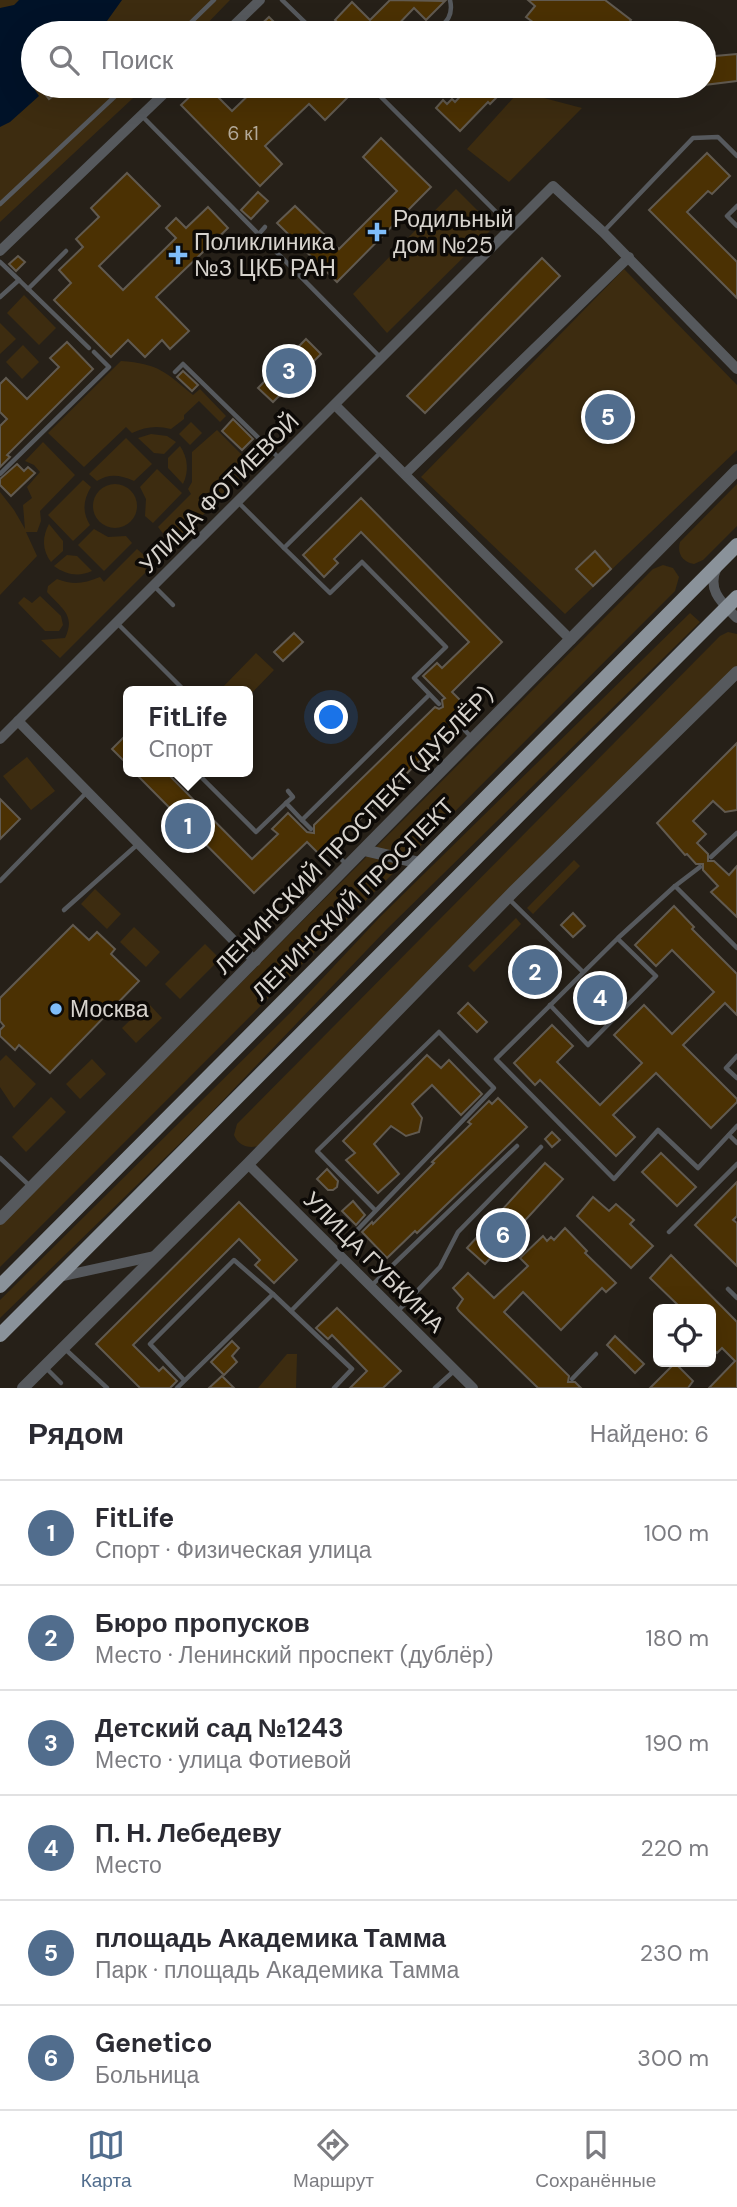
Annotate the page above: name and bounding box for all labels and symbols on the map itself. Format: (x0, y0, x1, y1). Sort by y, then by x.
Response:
house number: 6 к1 (227, 121, 259, 146)
place label: Родильный дом №25 (393, 204, 513, 260)
marker: Родильный дом №25 (367, 222, 387, 242)
place label: Поликлиника №3 ЦКБ РАН (194, 227, 336, 283)
marker: Поликлиника №3 ЦКБ РАН (168, 245, 188, 265)
pin: 3 (266, 345, 312, 397)
pin: 5 (585, 391, 631, 443)
street label: УЛИЦА ФОТИЕВОЙ (133, 407, 305, 579)
street label: ЛЕНИНСКИЙ ПРОСПЕКТ (ДУБЛЁР) (209, 680, 499, 980)
your location (314, 700, 348, 734)
street label: ЛЕНИНСКИЙ ПРОСПЕКТ (246, 792, 460, 1006)
pin: 1 (165, 800, 211, 852)
pin: 2 (512, 946, 558, 998)
pin: 4 (577, 972, 623, 1024)
place label: Москва (70, 994, 149, 1024)
marker: Москва (48, 1001, 64, 1017)
street label: УЛИЦА ГУБКИНА (297, 1185, 452, 1340)
pin: 6 (480, 1209, 526, 1261)

